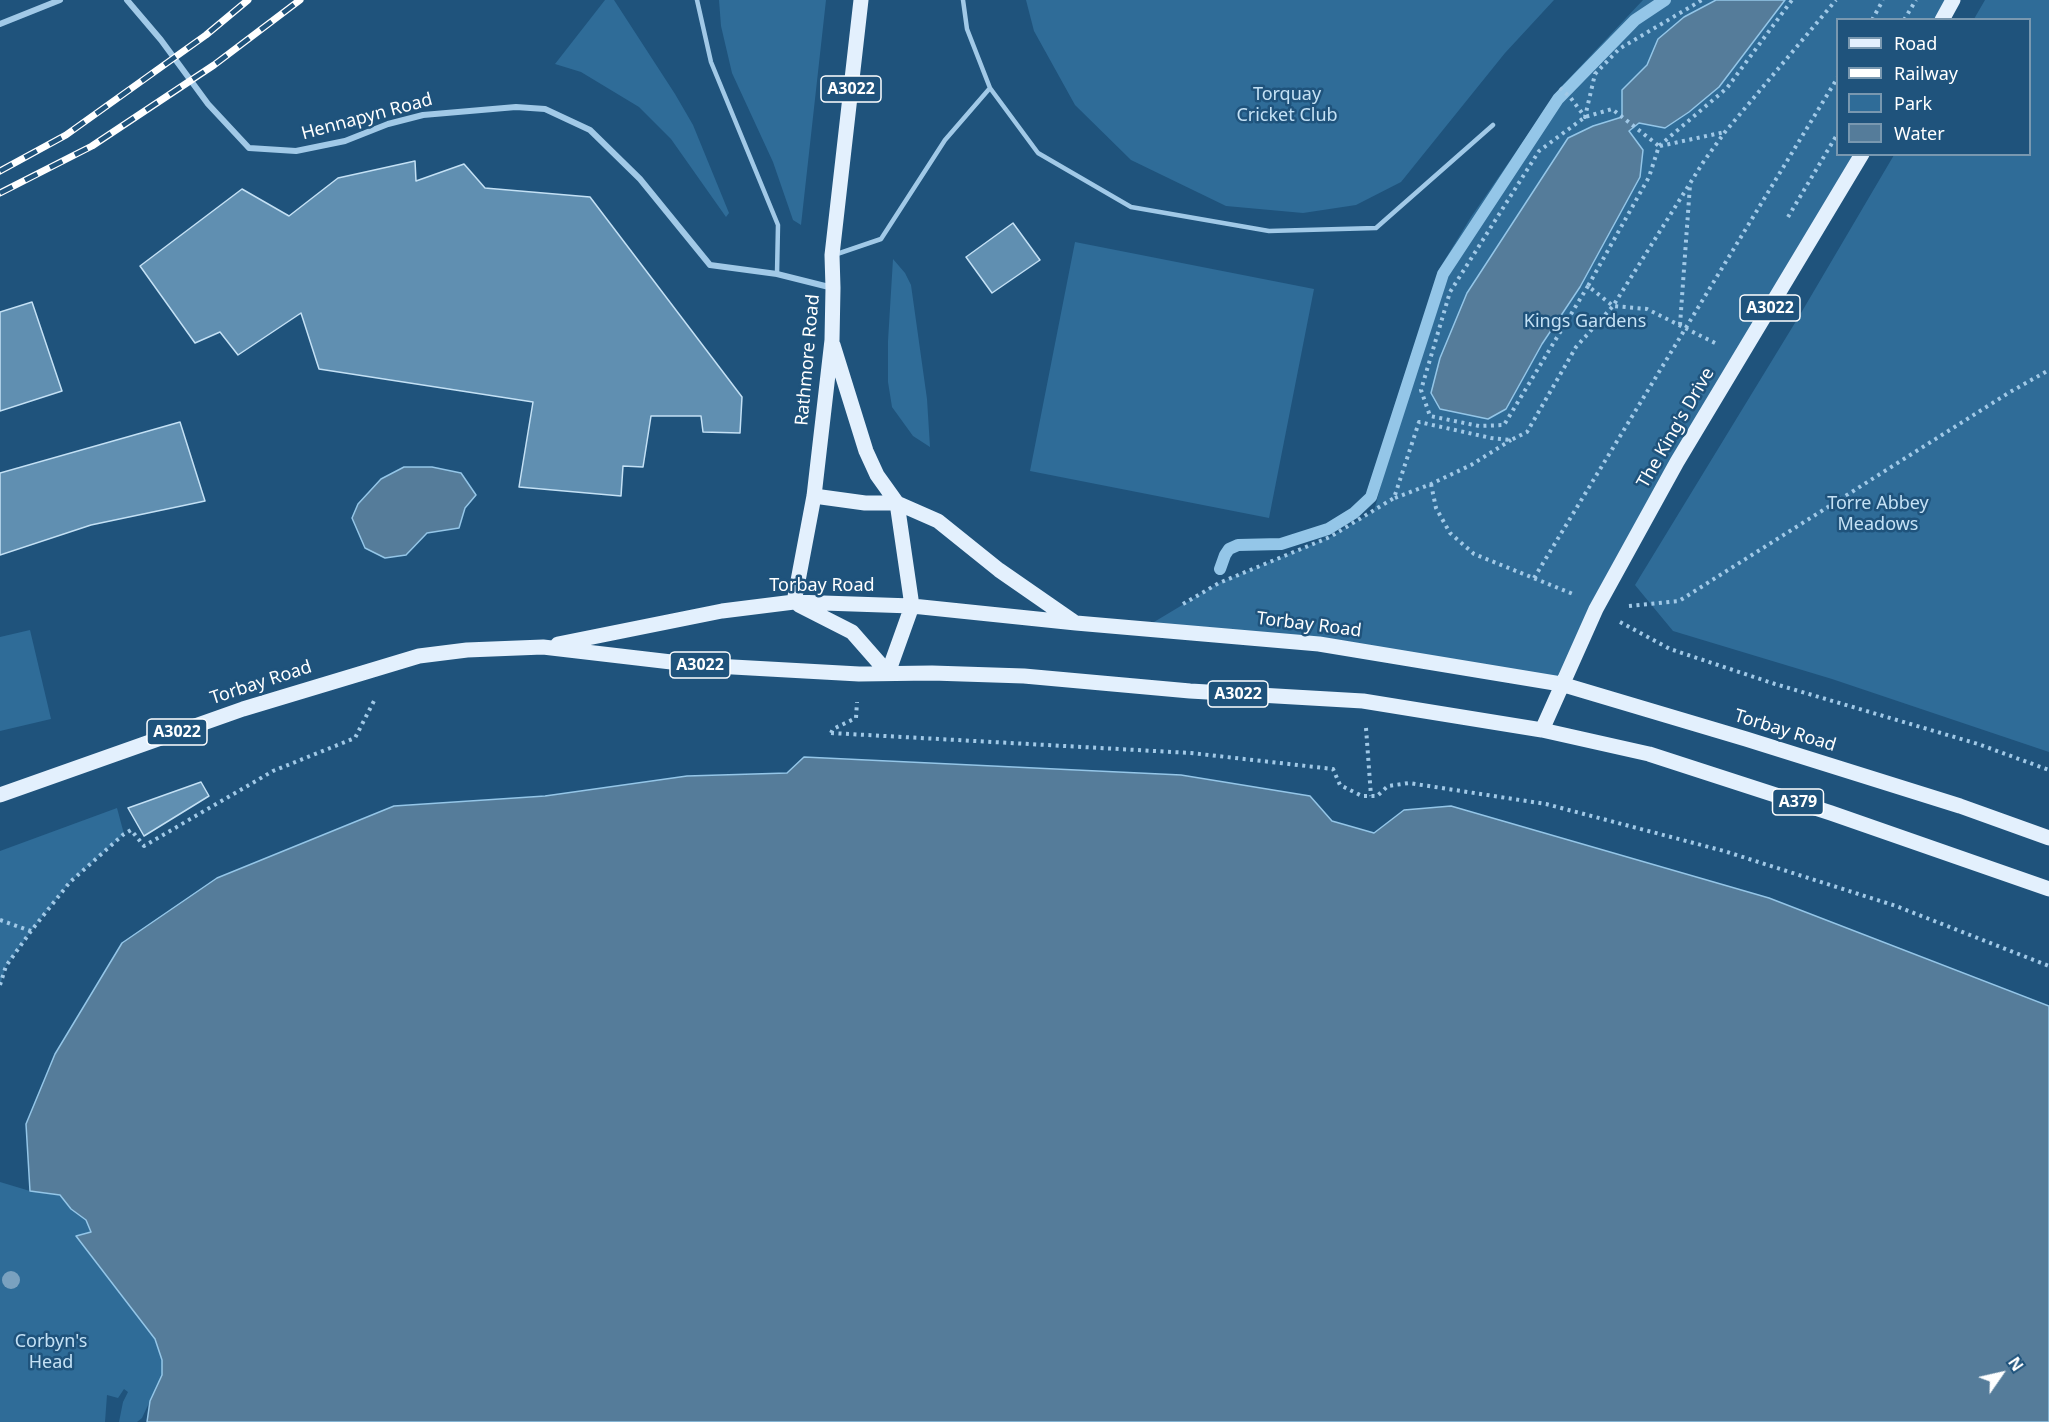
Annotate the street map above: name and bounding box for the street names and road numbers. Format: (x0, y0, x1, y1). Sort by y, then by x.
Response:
road number: A3022 (821, 76, 881, 102)
street label: Hennapyn Road (299, 89, 435, 145)
street label: Rathmore Road (791, 293, 825, 427)
road number: A3022 (1740, 295, 1800, 321)
street label: The King's Drive (1633, 364, 1719, 492)
street label: Torbay Road (769, 575, 875, 597)
street label: Torbay Road (1255, 608, 1363, 642)
road number: A3022 (670, 652, 730, 678)
street label: Torbay Road (208, 656, 314, 710)
road number: A3022 (1208, 681, 1268, 707)
street label: Torbay Road (1731, 705, 1839, 757)
road number: A3022 (147, 719, 207, 745)
road number: A379 (1772, 789, 1824, 815)

